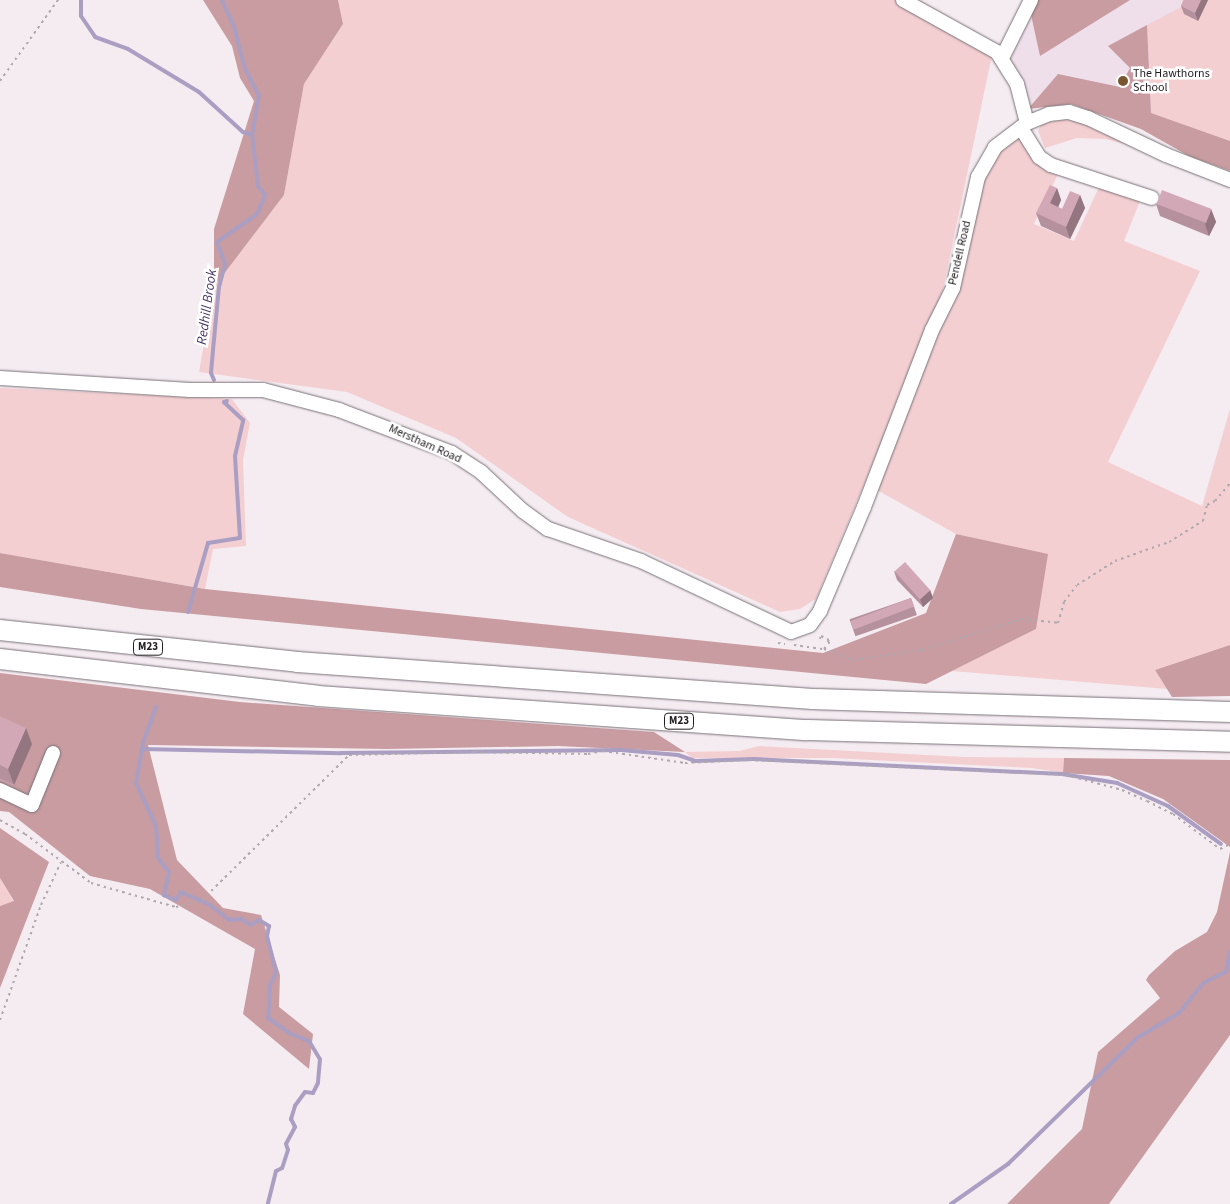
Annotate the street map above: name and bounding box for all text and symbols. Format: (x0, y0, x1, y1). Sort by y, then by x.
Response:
place label: The Hawthorns School (1133, 67, 1210, 95)
marker: The Hawthorns School (1117, 75, 1129, 87)
street label: Pendell Road (946, 219, 974, 287)
water label: Redhill Brook (193, 268, 221, 346)
street label: Merstham Road (386, 421, 464, 467)
road number: M23 (133, 638, 163, 656)
road number: M23 (664, 712, 694, 729)

